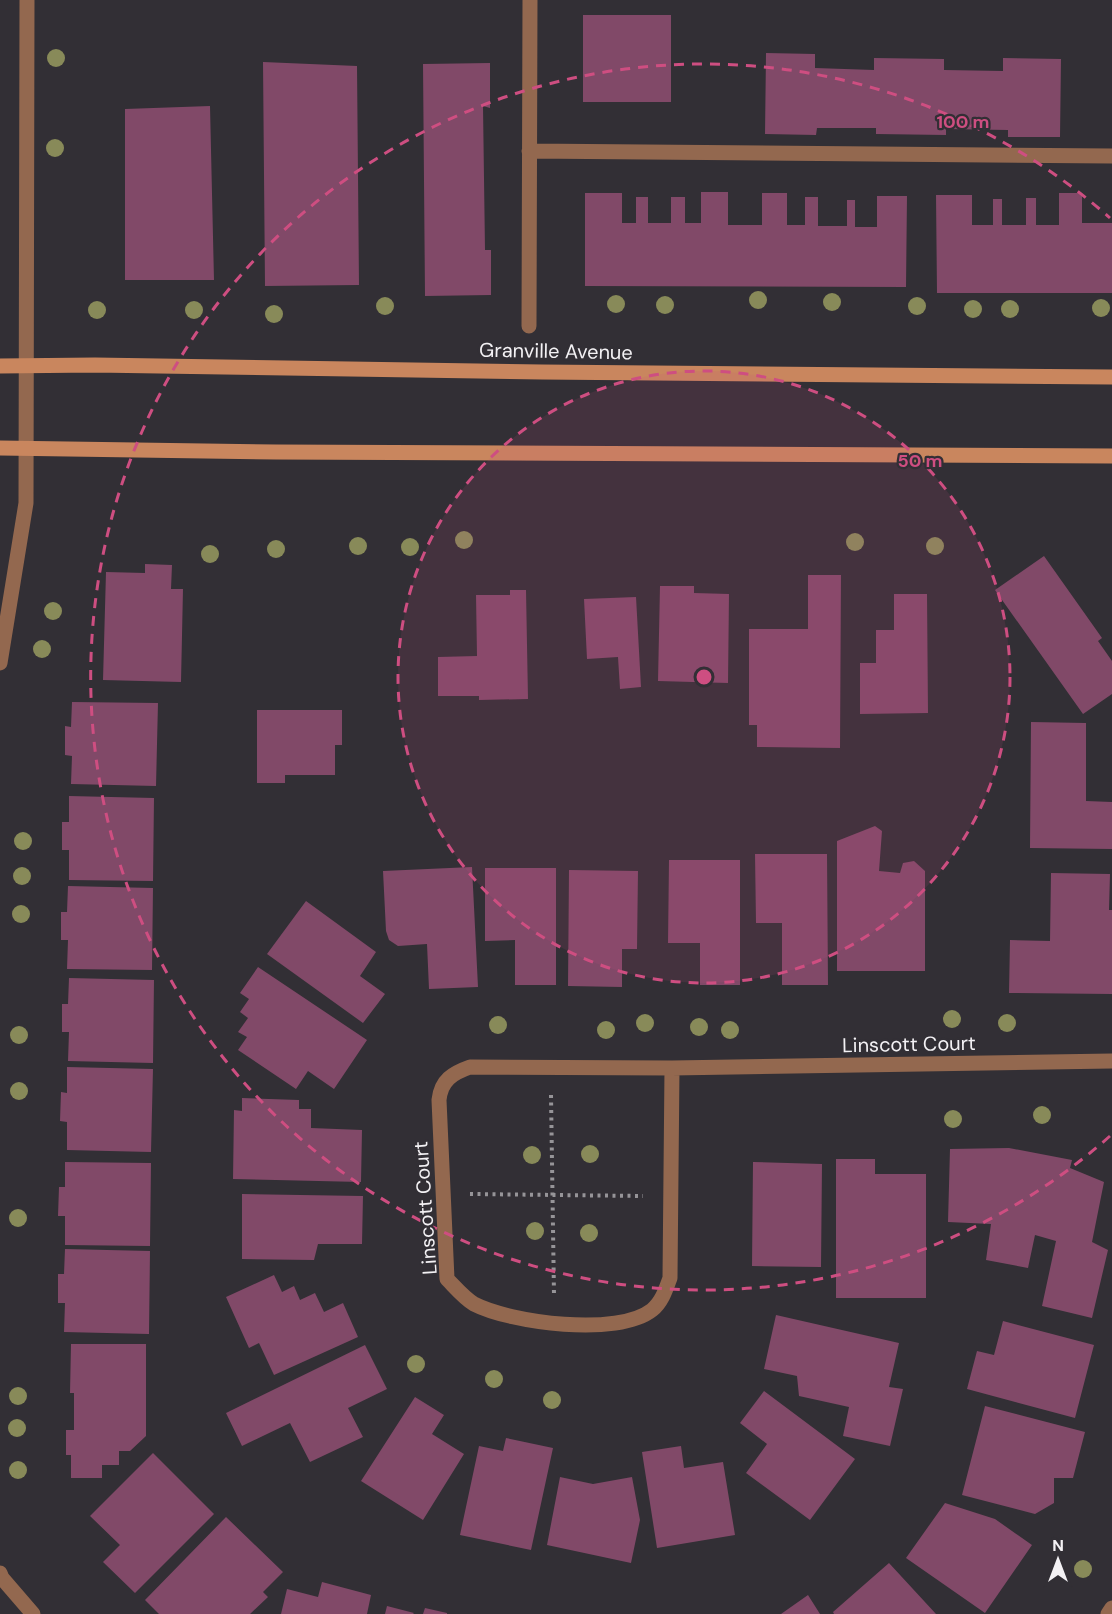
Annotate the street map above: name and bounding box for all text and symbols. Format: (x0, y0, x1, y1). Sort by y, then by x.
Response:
text: 100 m (936, 110, 990, 134)
street label: Granville Avenue (479, 337, 633, 365)
text: 50 m (897, 449, 943, 473)
centre of rings (694, 667, 714, 687)
street label: Linscott Court (842, 1030, 976, 1058)
street label: Linscott Court (407, 1140, 443, 1276)
north arrow (1028, 1530, 1088, 1590)
text: N (1052, 1535, 1064, 1556)

